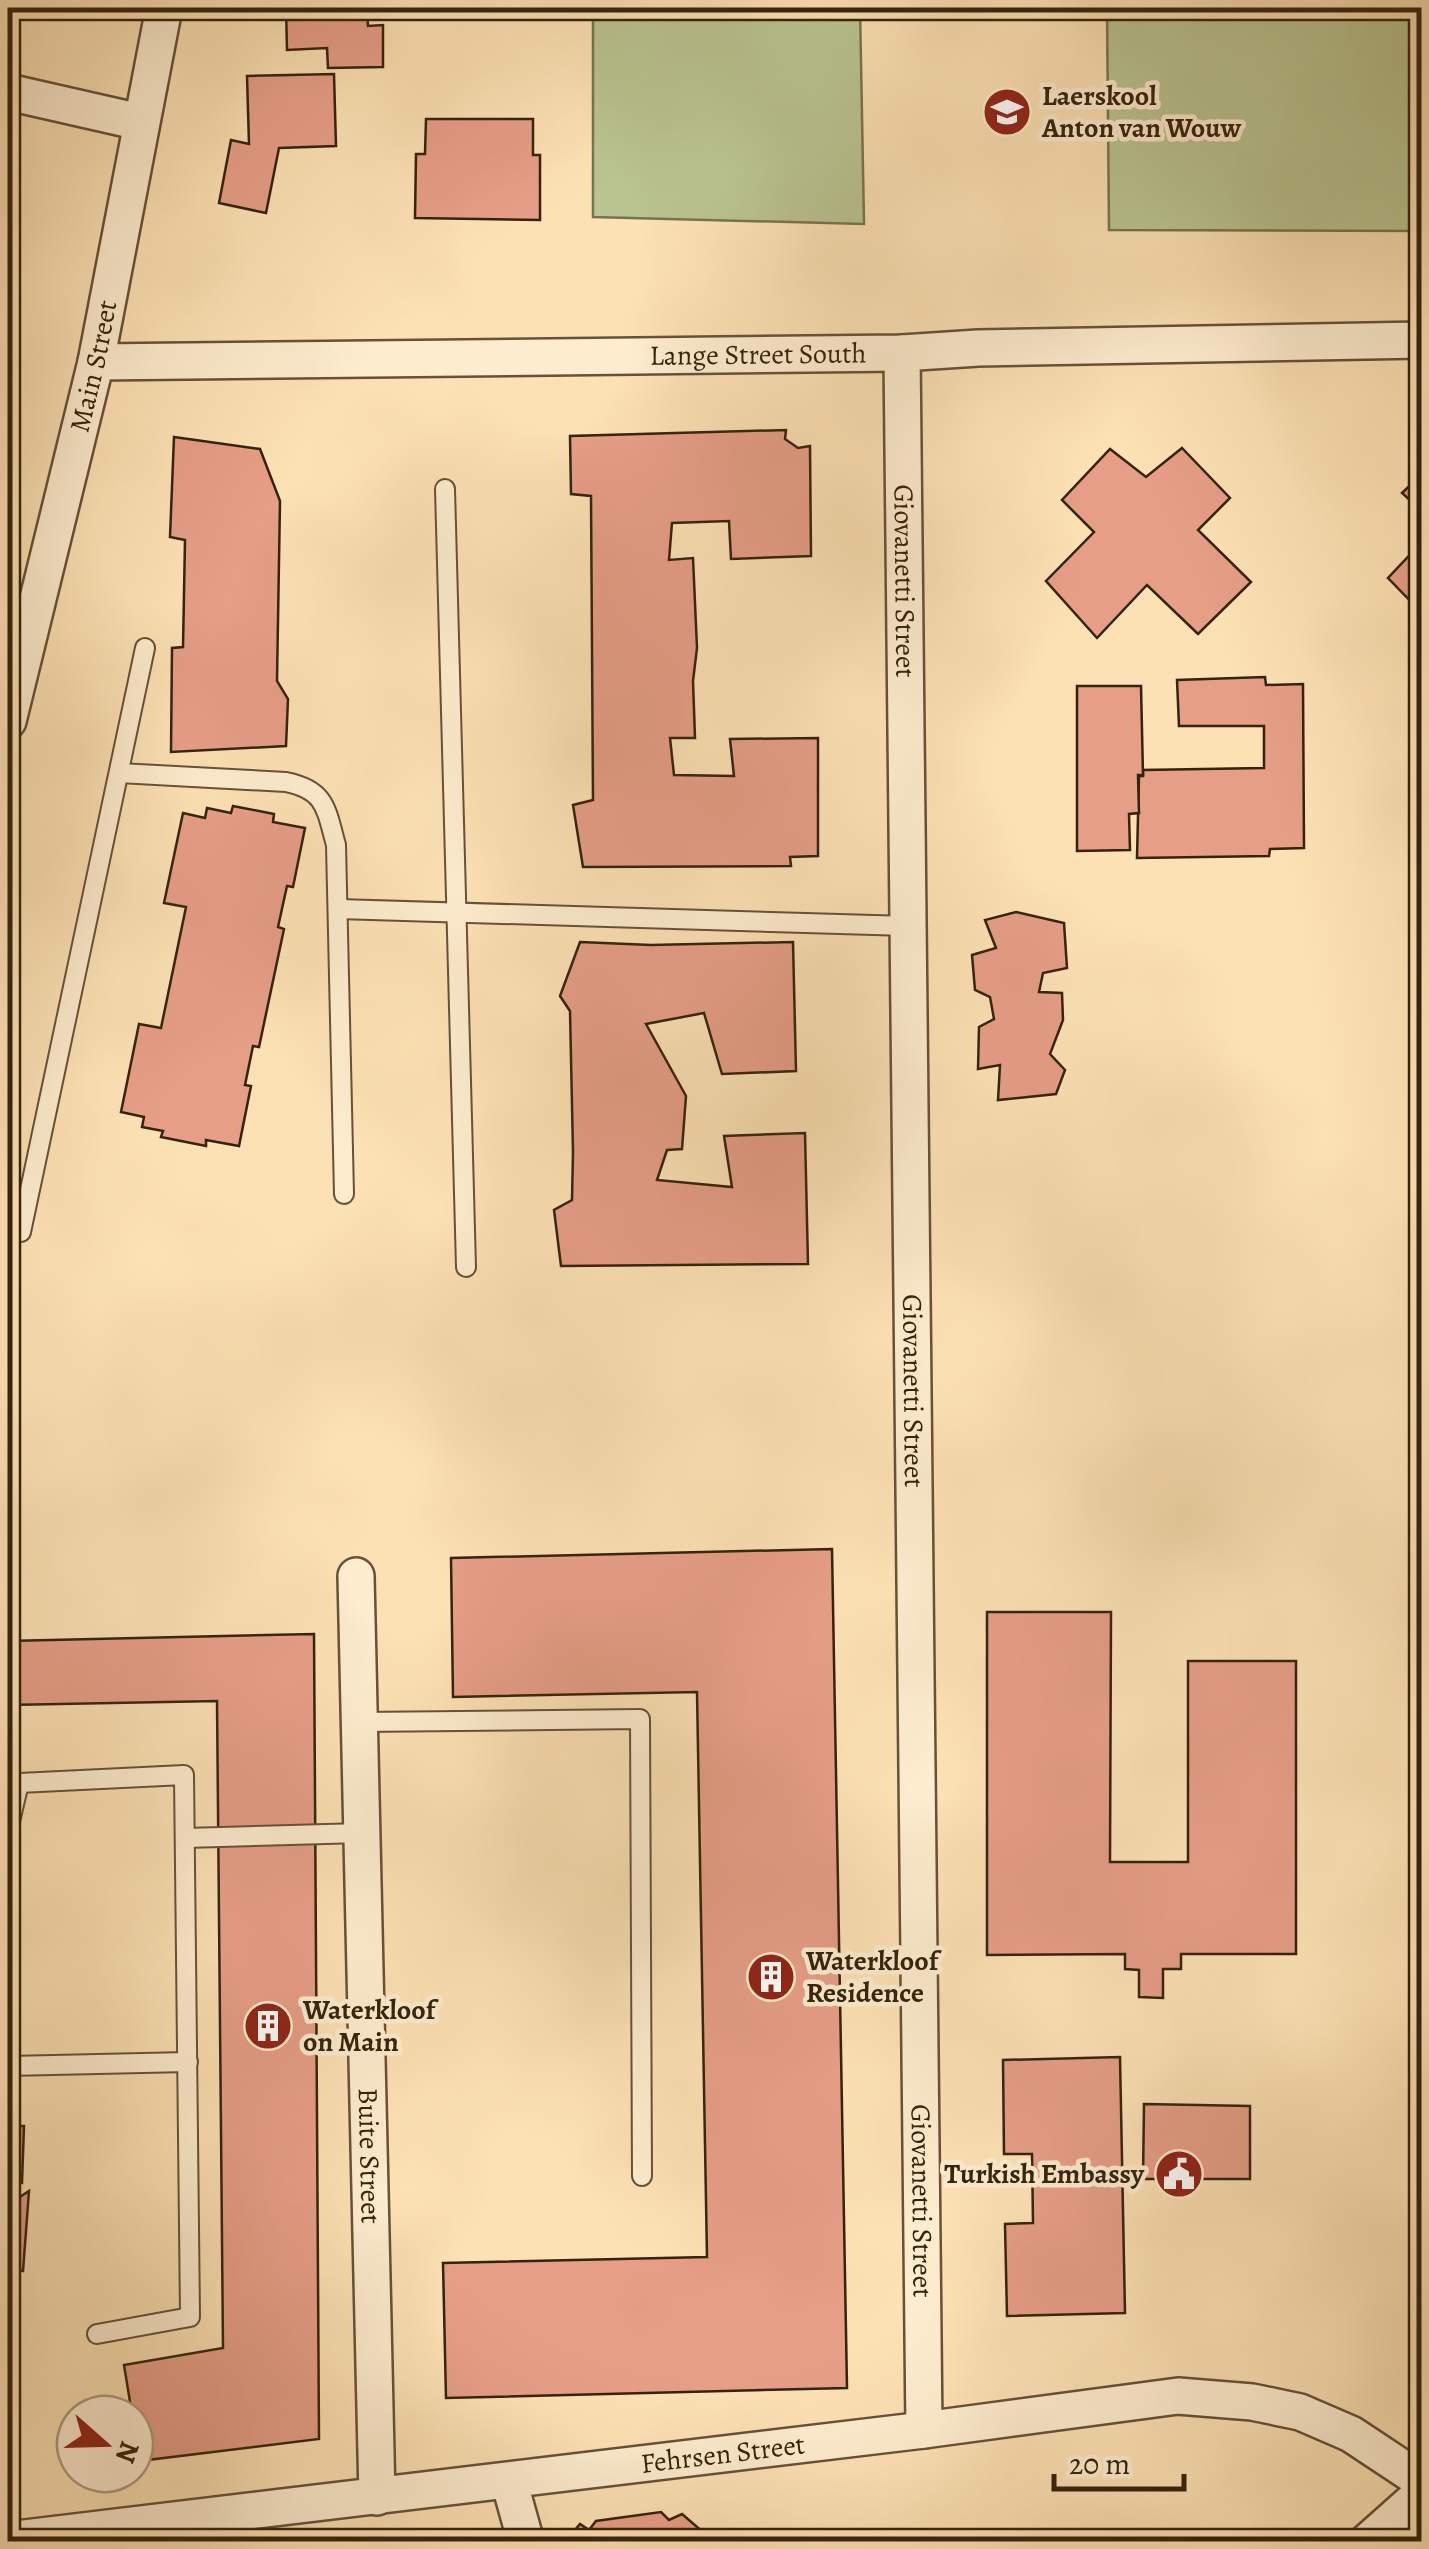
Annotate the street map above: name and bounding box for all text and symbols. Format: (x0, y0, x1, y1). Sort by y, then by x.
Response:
place label: Laerskool Anton van Wouw (1041, 77, 1242, 147)
school or university icon: Laerskool Anton van Wouw (981, 86, 1033, 138)
street label: Main Street (60, 297, 126, 436)
street label: Lange Street South (649, 334, 867, 375)
street label: Giovanetti Street (884, 484, 924, 678)
street label: Giovanetti Street (893, 1294, 933, 1488)
place label: Waterkloof Residence (805, 1942, 942, 2012)
building icon: Waterkloof Residence (745, 1951, 797, 2003)
place label: Waterkloof on Main (302, 1991, 439, 2061)
building icon: Waterkloof on Main (242, 2000, 294, 2052)
street label: Buite Street (349, 2087, 390, 2224)
street label: Giovanetti Street (902, 2104, 942, 2298)
public building icon: Turkish Embassy (1153, 2148, 1205, 2200)
place label: Turkish Embassy (944, 2155, 1145, 2193)
north arrow (55, 2394, 155, 2494)
street label: Fehrsen Street (639, 2425, 807, 2483)
scale bar (1054, 2429, 1184, 2491)
text: N (106, 2436, 149, 2468)
text: 20 m (1069, 2444, 1130, 2484)

